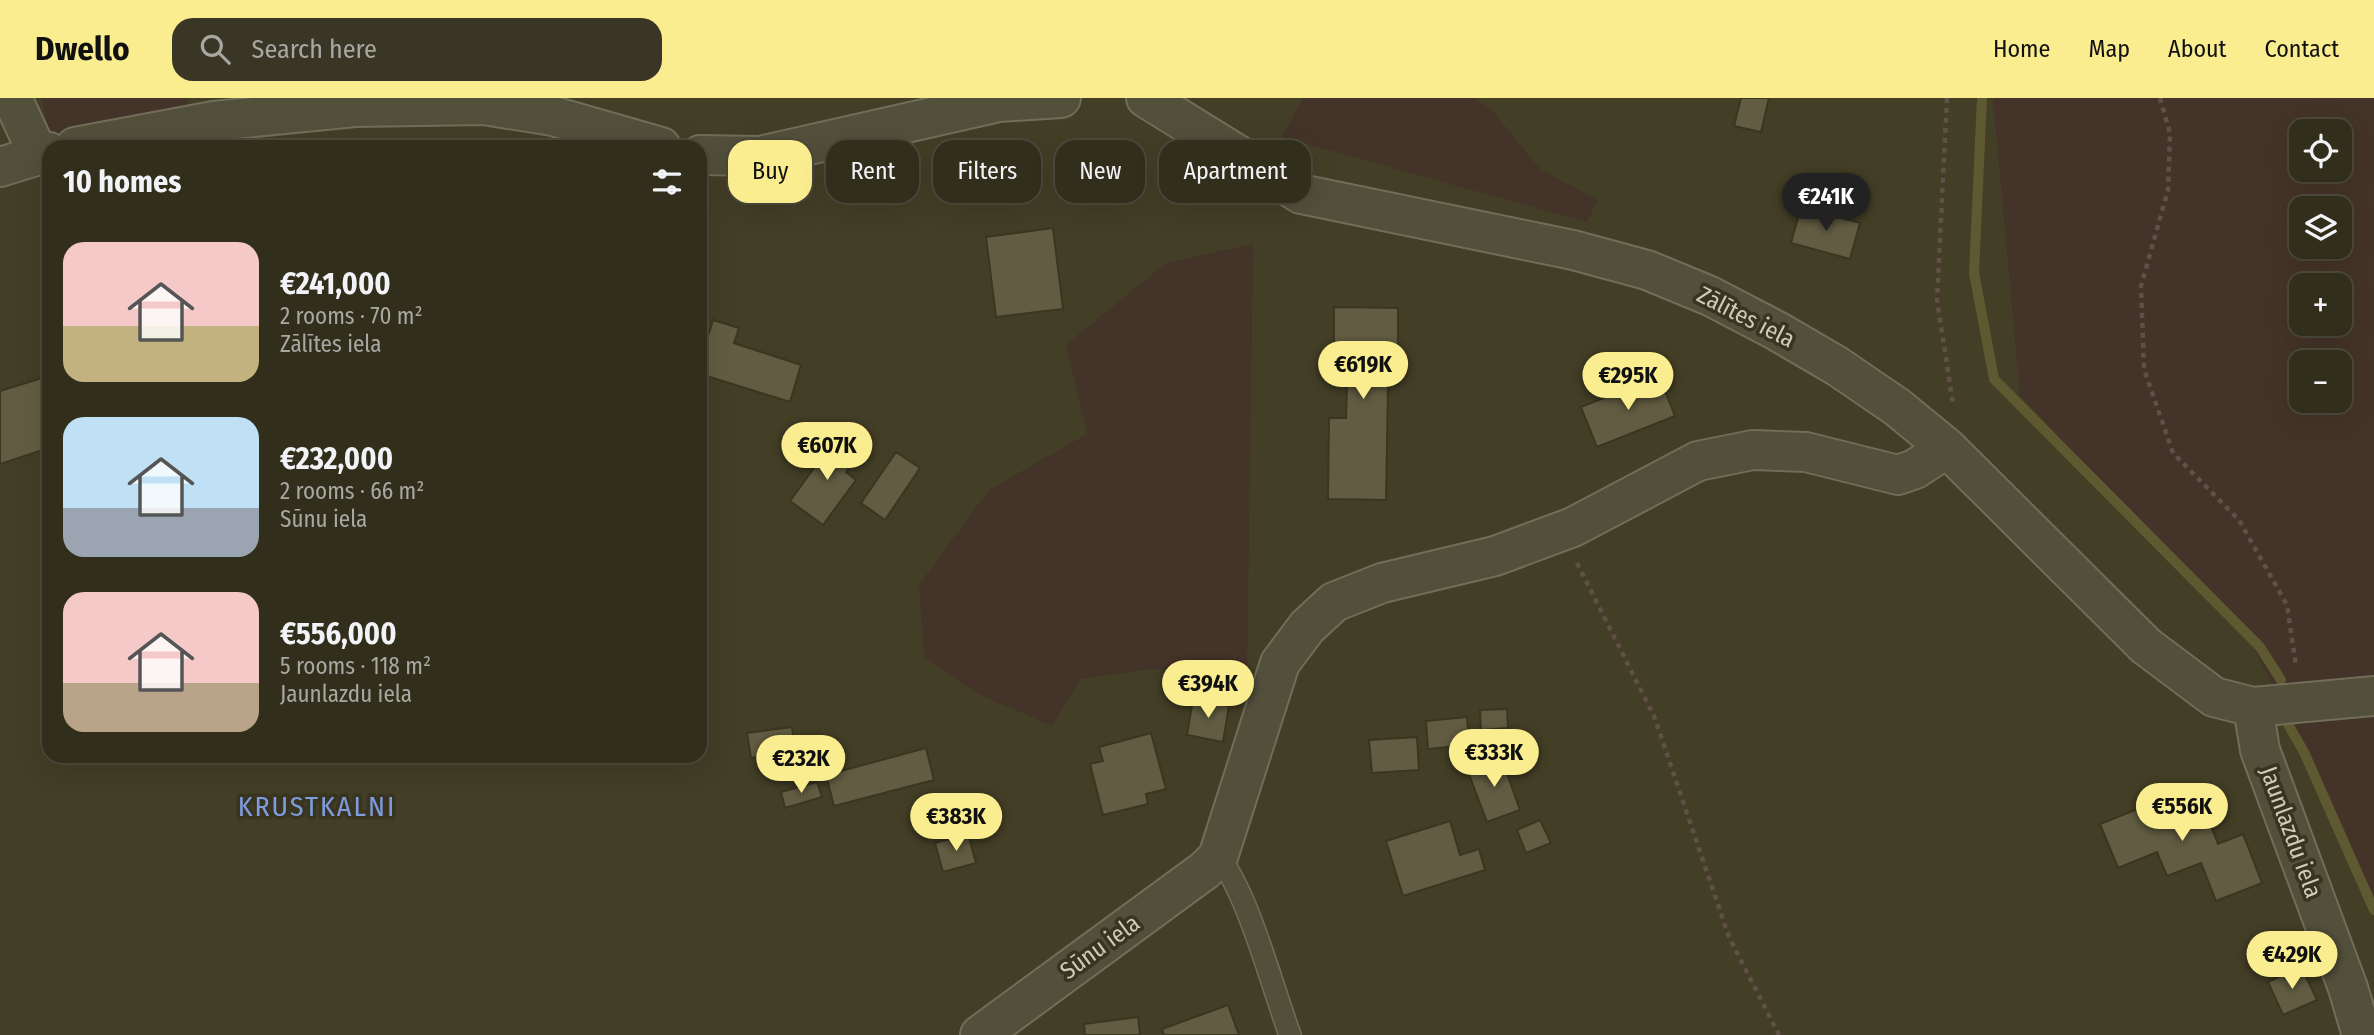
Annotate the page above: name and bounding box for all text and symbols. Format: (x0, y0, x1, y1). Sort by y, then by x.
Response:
search box (172, 18, 662, 81)
text: Dwello (35, 29, 130, 69)
icon: search (196, 30, 234, 68)
text: Search here (252, 34, 377, 65)
text: Home (1993, 35, 2050, 63)
text: Map (2088, 35, 2130, 63)
text: About (2168, 35, 2226, 63)
text: Contact (2264, 35, 2339, 63)
map controls (2289, 119, 2352, 413)
button: locate (2289, 119, 2352, 182)
chip: Buy (728, 140, 812, 203)
chip: Rent (826, 140, 919, 203)
chip: Filters (933, 140, 1041, 203)
chip: New (1055, 140, 1145, 203)
chip: Apartment (1159, 140, 1311, 203)
icon: filters (648, 163, 686, 201)
text: 10 homes (63, 164, 181, 200)
pin: €241K (1777, 174, 1875, 233)
text: €241K (1798, 182, 1854, 210)
button: layers (2289, 196, 2352, 259)
text: €241,000 (280, 266, 391, 302)
icon: home (119, 270, 203, 354)
button: + (2289, 273, 2352, 336)
street label: Zālītes iela (1692, 280, 1800, 354)
text: 2 rooms · 70 m² (280, 302, 423, 330)
text: Zālītes iela (280, 330, 382, 358)
pin: €619K (1314, 342, 1412, 401)
text: €619K (1334, 350, 1392, 378)
button: − (2289, 350, 2352, 413)
pin: €295K (1579, 352, 1677, 412)
text: €295K (1598, 361, 1658, 389)
pin: €607K (778, 422, 876, 482)
text: €607K (797, 431, 857, 459)
text: €232,000 (280, 441, 393, 477)
icon: home (119, 445, 203, 529)
text: 2 rooms · 66 m² (280, 477, 424, 505)
text: Sūnu iela (280, 505, 367, 533)
text: €556,000 (280, 616, 397, 652)
icon: home (119, 620, 203, 704)
text: 5 rooms · 118 m² (280, 652, 431, 680)
pin: €394K (1159, 660, 1257, 720)
text: €394K (1178, 669, 1238, 697)
text: Jaunlazdu iela (280, 680, 412, 708)
pin: €333K (1445, 730, 1543, 789)
pin: €232K (752, 736, 850, 795)
text: €333K (1465, 738, 1523, 766)
text: €232K (772, 744, 830, 772)
street label: Jaunlazdu iela (2254, 762, 2328, 902)
pin: €556K (2133, 784, 2231, 843)
district label: KRUSTKALNI (238, 790, 396, 823)
text: €556K (2152, 792, 2212, 820)
pin: €383K (907, 794, 1005, 853)
text: €383K (926, 802, 986, 830)
street label: Sūnu iela (1055, 909, 1145, 985)
pin: €429K (2243, 932, 2341, 991)
text: €429K (2263, 940, 2321, 968)

